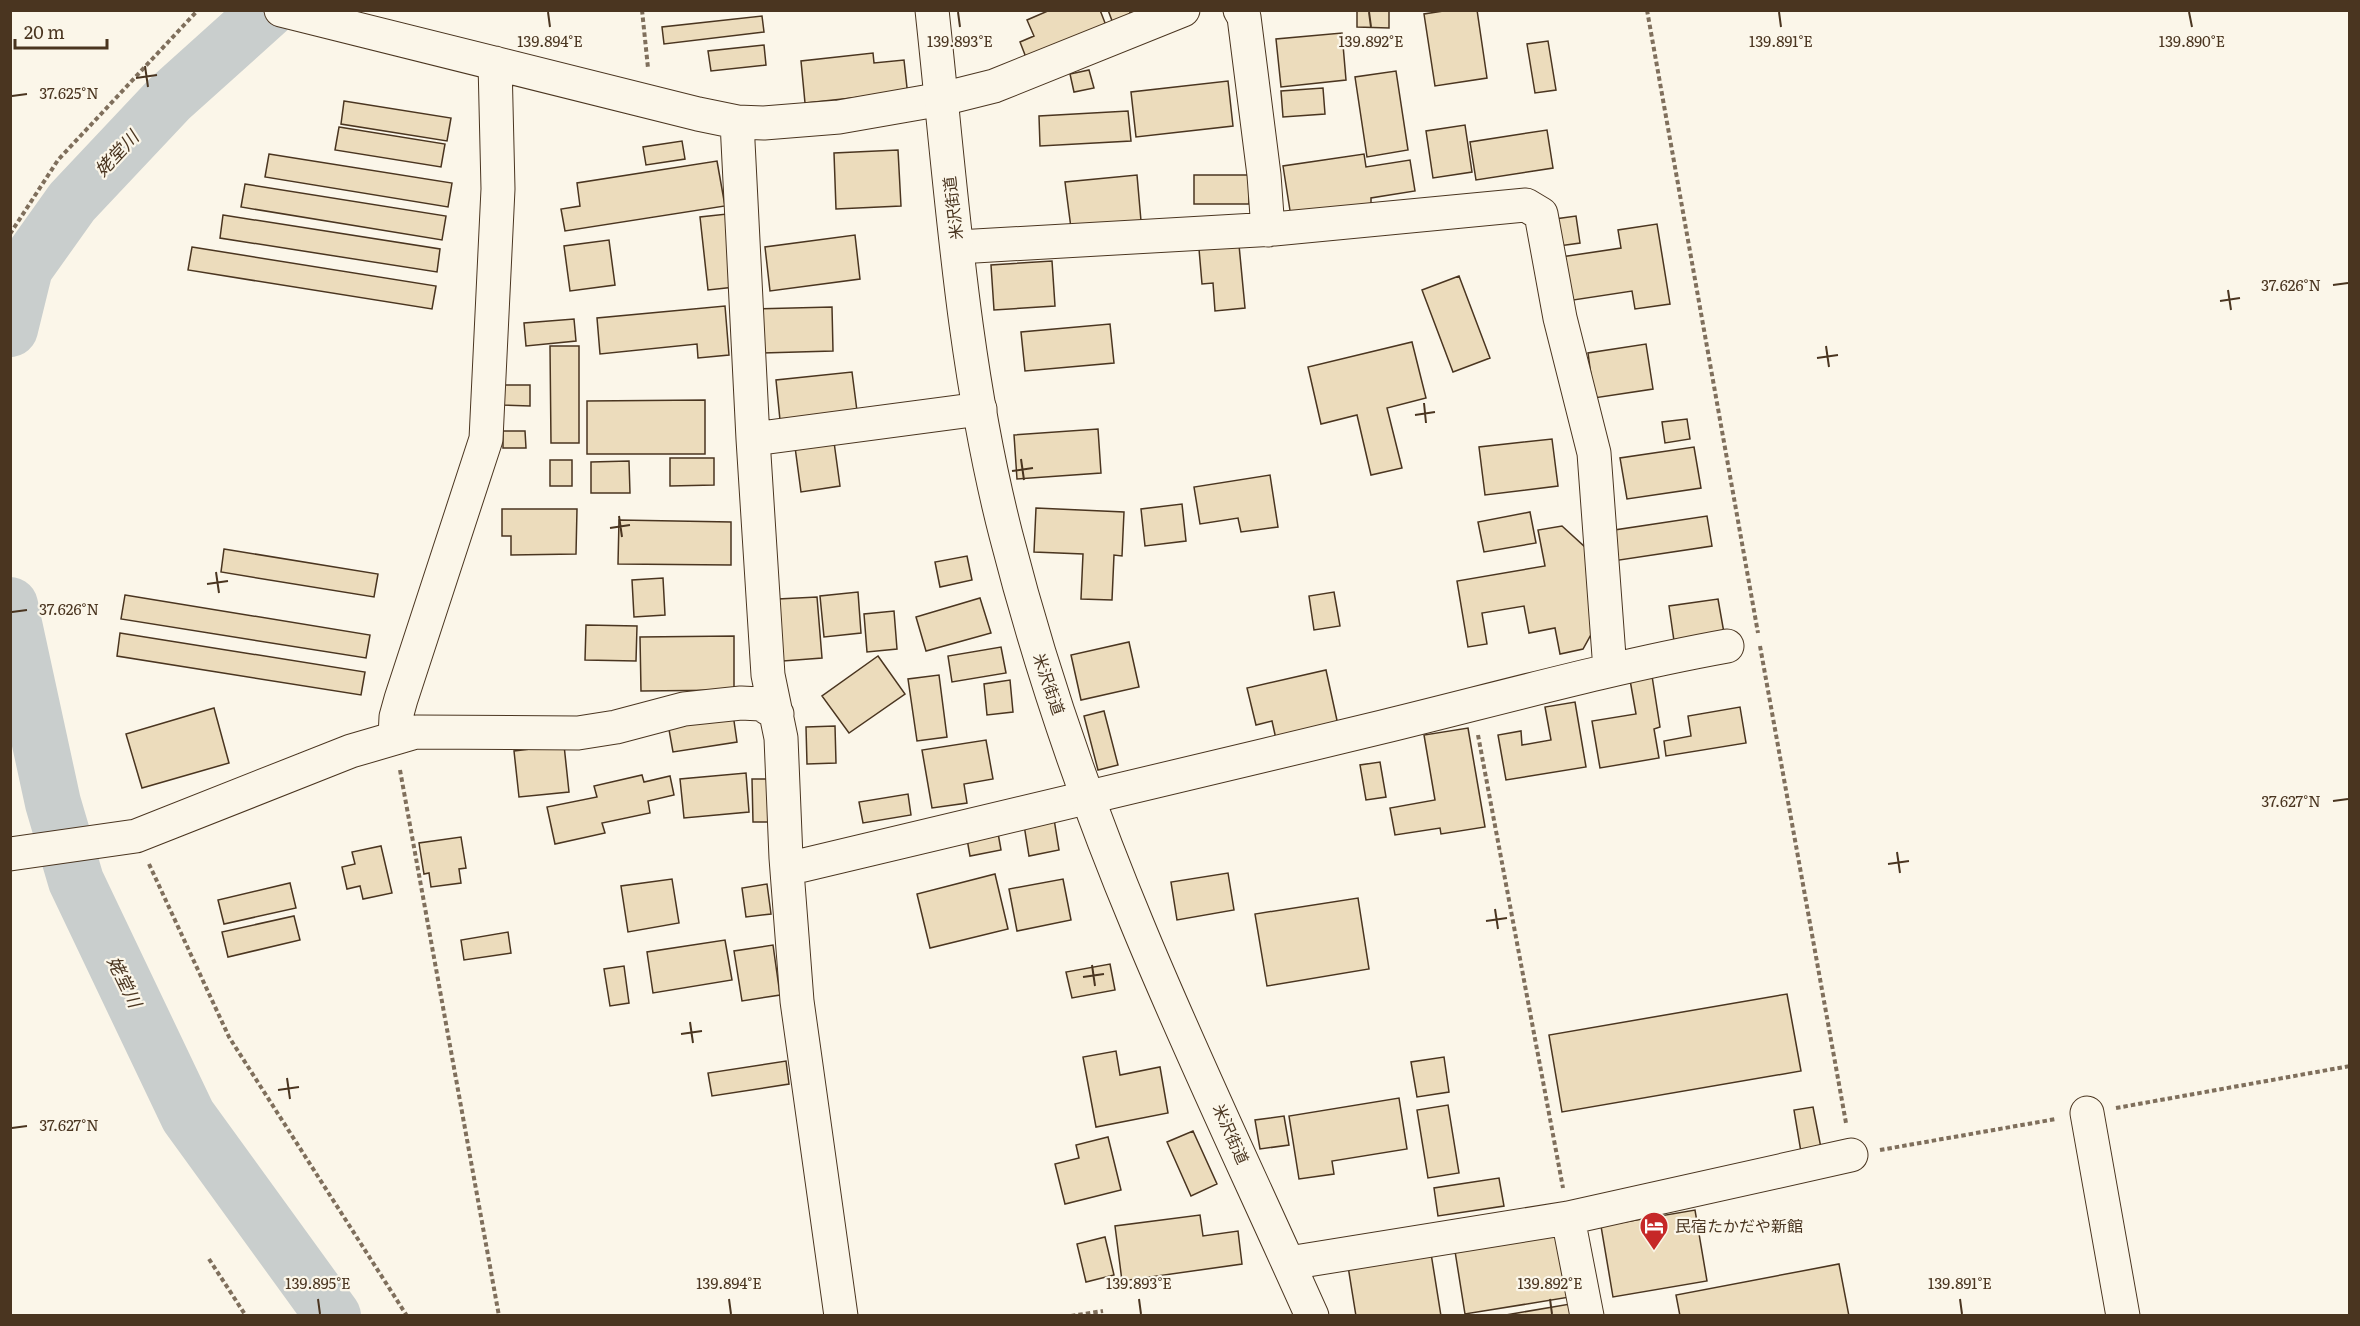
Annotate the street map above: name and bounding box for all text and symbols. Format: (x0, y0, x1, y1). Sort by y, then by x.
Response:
scale bar (15, 12, 106, 50)
text: 20 m (24, 18, 65, 45)
text: 139.894°E (517, 29, 583, 52)
text: 139.893°E (927, 29, 993, 52)
text: 139.892°E (1338, 29, 1404, 52)
text: 139.891°E (1749, 29, 1813, 52)
text: 139.890°E (2159, 29, 2225, 52)
text: 37.625°N (39, 81, 99, 104)
water label: 姥堂川 (88, 123, 146, 182)
street label: 米沢街道 (936, 175, 968, 241)
text: 37.626°N (2261, 273, 2321, 296)
text: 37.626°N (39, 597, 99, 620)
street label: 米沢街道 (1028, 650, 1072, 718)
text: 37.627°N (2261, 789, 2321, 812)
water label: 姥堂川 (101, 951, 150, 1013)
street label: 米沢街道 (1208, 1099, 1256, 1168)
text: 37.627°N (39, 1113, 99, 1136)
hotel icon: 民宿たかだや新館 (1638, 1210, 1670, 1252)
place label: 民宿たかだや新館 (1675, 1213, 1803, 1237)
text: 139.895°E (285, 1271, 351, 1294)
text: 139.894°E (696, 1271, 762, 1294)
text: 139.893°E (1106, 1271, 1172, 1294)
text: 139.892°E (1517, 1271, 1583, 1294)
text: 139.891°E (1928, 1271, 1992, 1294)

